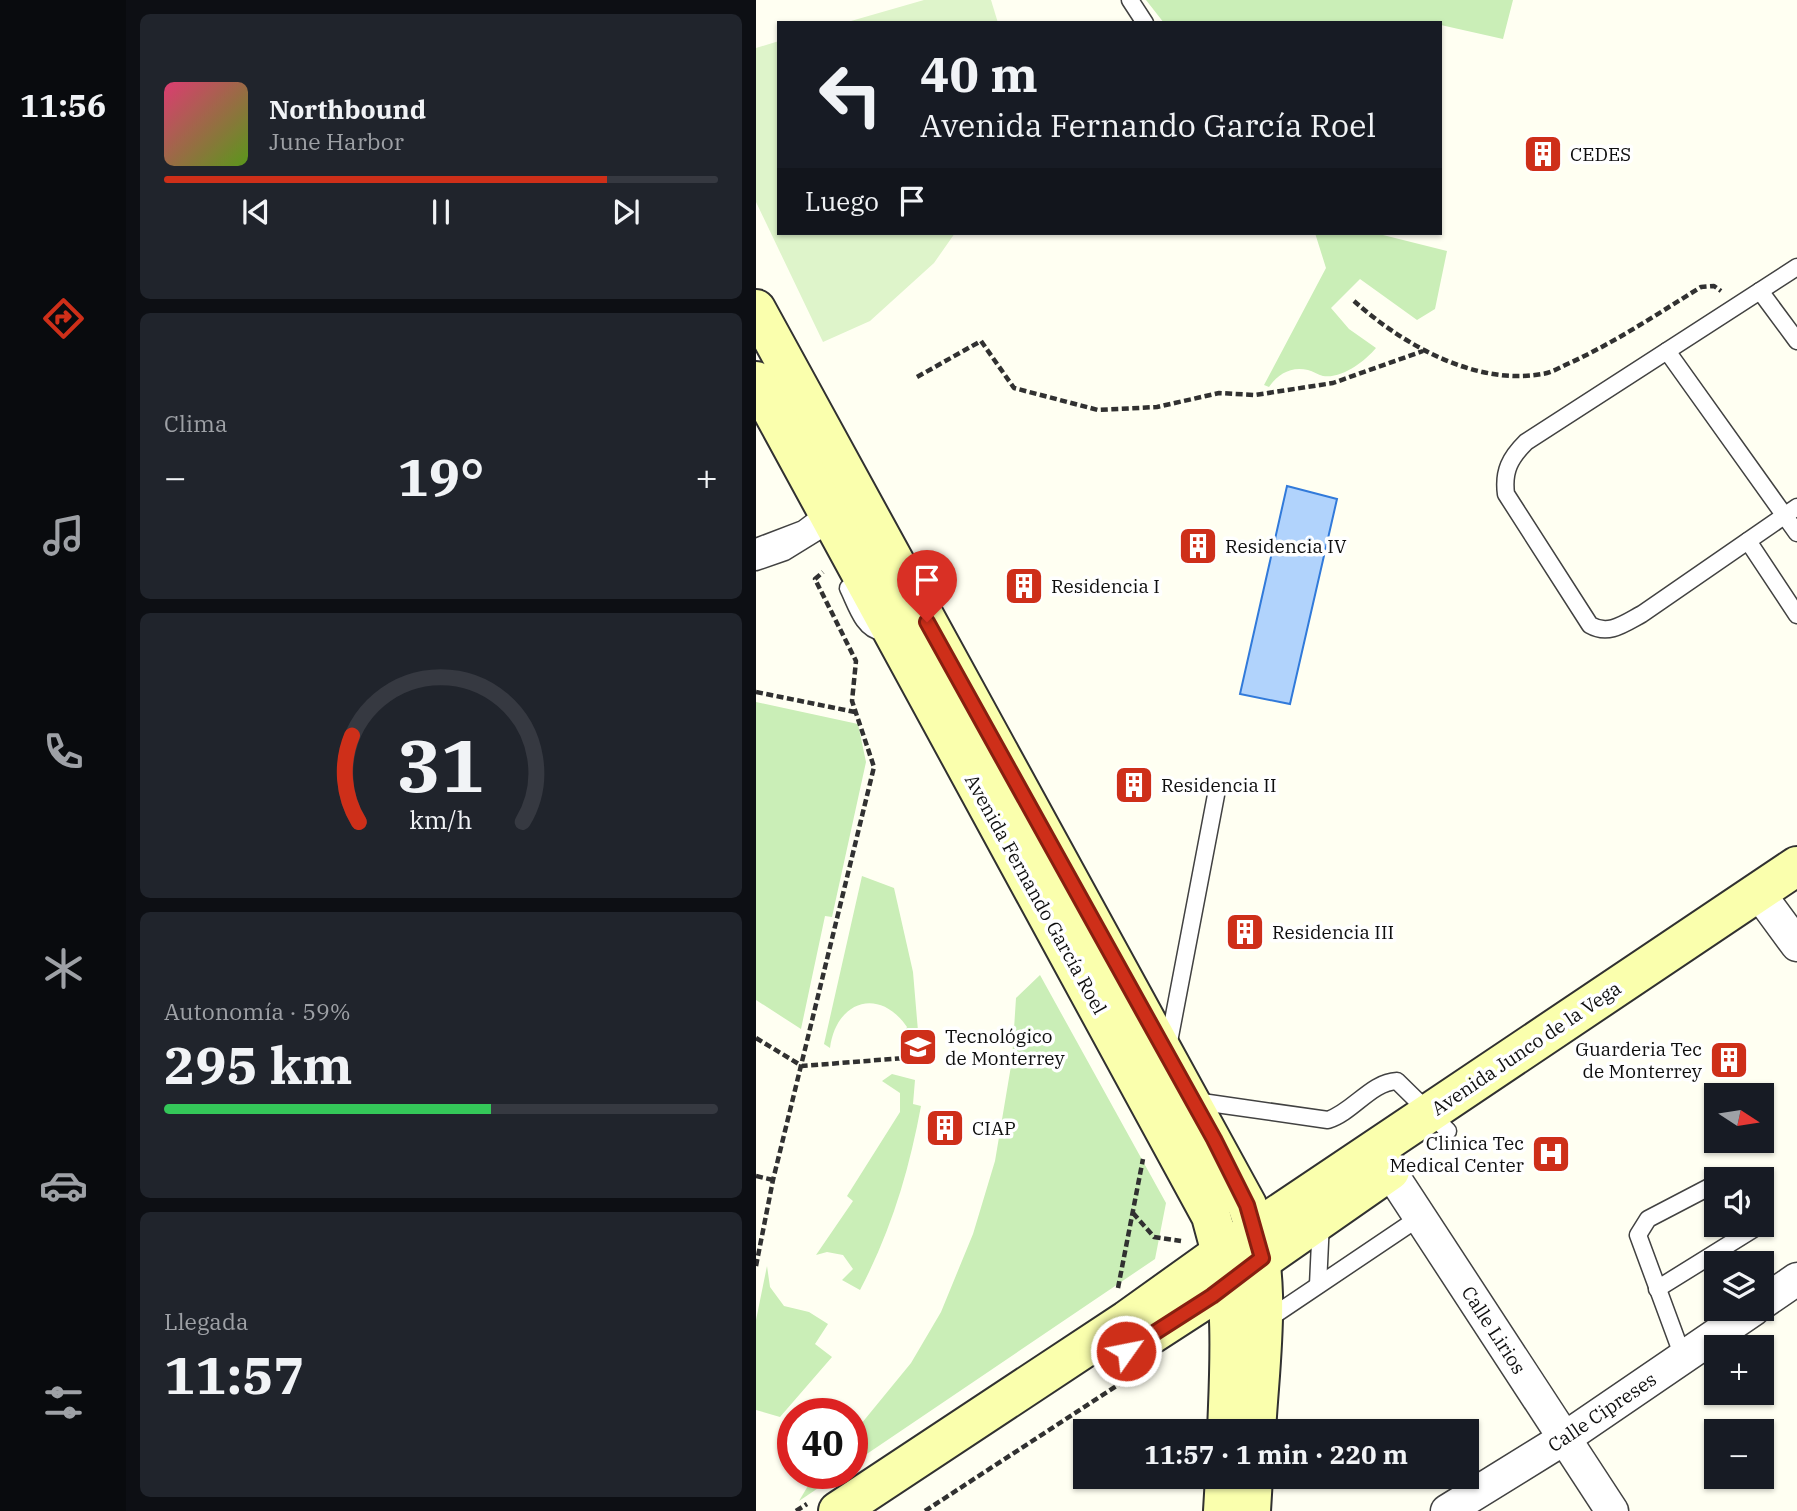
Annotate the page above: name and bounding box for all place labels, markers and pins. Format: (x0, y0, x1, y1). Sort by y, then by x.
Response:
building icon: CEDES (1522, 133, 1564, 175)
place label: CEDES (1570, 142, 1631, 166)
building icon: Residencia IV (1177, 525, 1219, 567)
place label: Residencia IV (1225, 534, 1347, 558)
pin (897, 550, 957, 622)
building icon: Residencia I (1003, 565, 1045, 607)
place label: Residencia I (1051, 574, 1160, 598)
building icon: Residencia II (1113, 764, 1155, 806)
place label: Residencia II (1161, 773, 1277, 797)
building icon: Residencia III (1224, 911, 1266, 953)
place label: Residencia III (1272, 920, 1394, 944)
place label: Tecnológico de Monterrey (945, 1024, 1065, 1070)
school or university icon: Tecnológico de Monterrey (897, 1026, 939, 1068)
place label: Guarderia Tec de Monterrey (1575, 1037, 1703, 1083)
building icon: Guarderia Tec de Monterrey (1708, 1039, 1750, 1081)
building icon: CIAP (924, 1107, 966, 1149)
place label: CIAP (972, 1116, 1016, 1140)
place label: Clinica Tec Medical Center (1390, 1131, 1525, 1177)
hospital icon: Clinica Tec Medical Center (1530, 1133, 1572, 1175)

